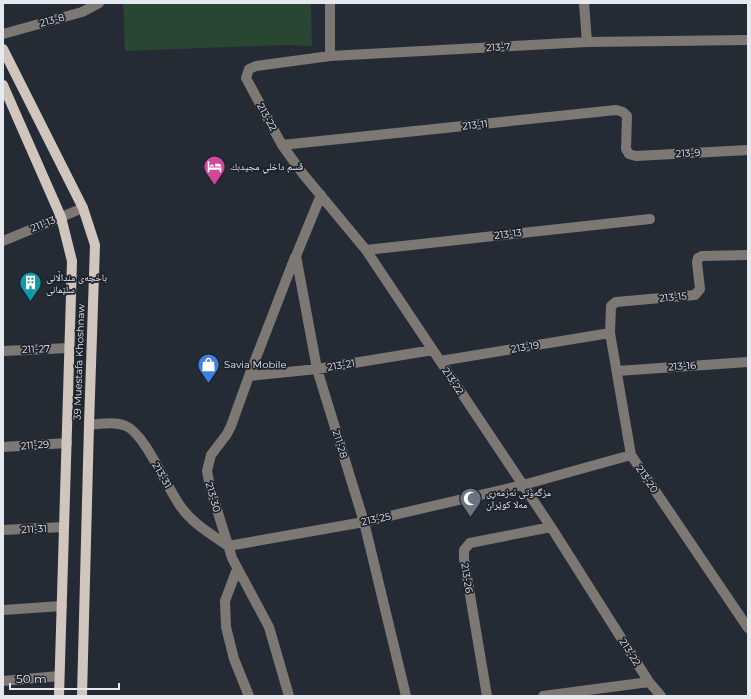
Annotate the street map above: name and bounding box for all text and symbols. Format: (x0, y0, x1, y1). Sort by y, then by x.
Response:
street label: 213-8 (38, 10, 66, 30)
street label: 213-7 (485, 40, 511, 54)
street label: 213-22 (254, 101, 280, 134)
street label: 213-11 (461, 117, 489, 133)
street label: 213-9 (675, 146, 701, 160)
hotel icon: قسم داخلي مجيدبك (201, 153, 227, 186)
place label: قسم داخلي مجيدبك (230, 160, 303, 174)
street label: 211-13 (29, 213, 58, 235)
street label: 213-13 (493, 226, 523, 242)
building icon: باخچەی منداڵانی سلێمانی (18, 270, 44, 303)
place label: باخچەی منداڵانی سلێمانی (46, 270, 107, 296)
street label: 213-15 (659, 289, 688, 305)
street label: 39 Muestafa Khoshnaw (70, 303, 88, 420)
street label: 213-19 (510, 338, 540, 356)
street label: 211-27 (22, 342, 50, 356)
shop icon: Savia Mobile (195, 351, 221, 384)
street label: 213-21 (326, 356, 356, 374)
place label: Savia Mobile (224, 358, 287, 371)
street label: 213-16 (667, 359, 697, 373)
street label: 213-22 (439, 365, 467, 397)
street label: 211-28 (330, 428, 350, 460)
street label: 211-29 (20, 438, 50, 452)
street label: 213-31 (149, 460, 175, 490)
street label: 213-20 (633, 463, 661, 496)
street label: 213-30 (203, 480, 224, 514)
mosque icon: مزگەوتی ئەزمەڕی مەلا کوێران (458, 485, 484, 518)
place label: مزگەوتی ئەزمەڕی مەلا کوێران (486, 486, 552, 511)
street label: 213-25 (360, 509, 392, 528)
street label: 211-31 (21, 522, 47, 536)
street label: 213-26 (458, 562, 476, 594)
street label: 213-22 (617, 636, 644, 668)
scale bar (10, 665, 119, 691)
text: 50 m (16, 671, 47, 686)

